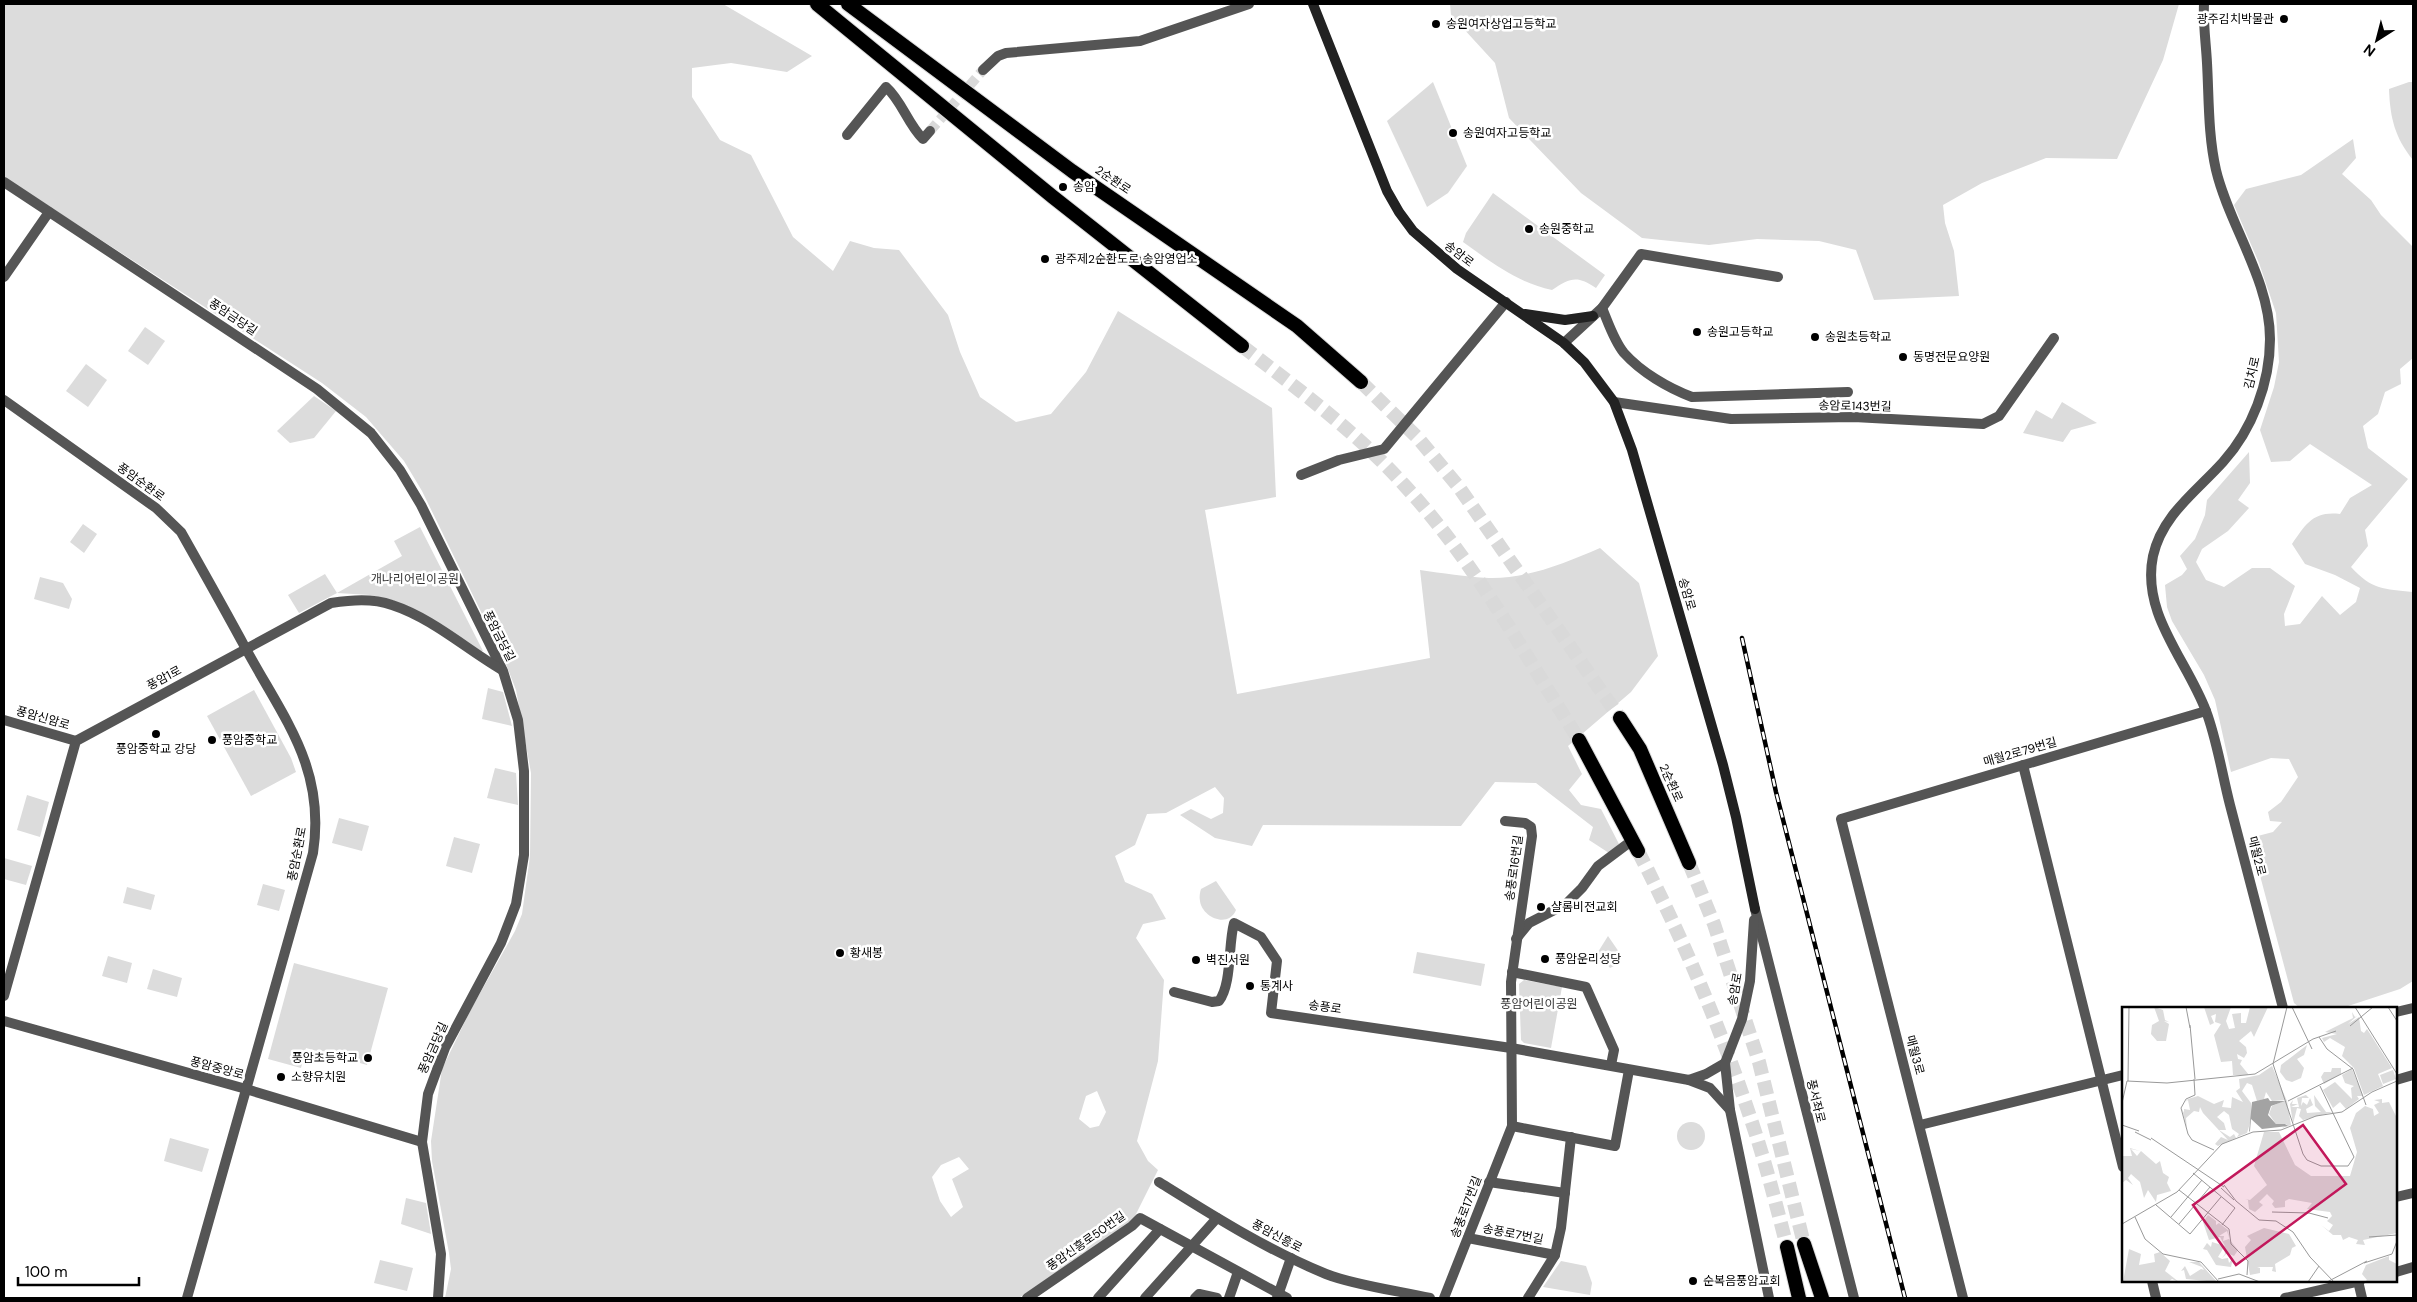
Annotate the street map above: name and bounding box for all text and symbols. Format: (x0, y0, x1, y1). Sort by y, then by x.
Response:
place label: 광주김치박물관 (2197, 11, 2274, 27)
marker: 광주김치박물관 (2278, 13, 2290, 25)
north arrow (2352, 15, 2402, 65)
place label: 송원여자상업고등학교 (1446, 16, 1556, 32)
marker: 송원여자상업고등학교 (1430, 18, 1442, 30)
text: N (2360, 40, 2379, 61)
place label: 송원여자고등학교 (1463, 125, 1551, 141)
marker: 송원여자고등학교 (1447, 127, 1459, 139)
street label: 2순환로 (1092, 162, 1134, 198)
place label: 송암 (1073, 179, 1095, 195)
marker: 송암 (1057, 181, 1069, 193)
place label: 송원중학교 (1539, 221, 1594, 237)
marker: 송원중학교 (1523, 223, 1535, 235)
street label: 송암로 (1441, 237, 1477, 271)
place label: 광주제2순환도로 송암영업소 (1055, 251, 1198, 267)
marker: 광주제2순환도로 송암영업소 (1039, 253, 1051, 265)
street label: 풍암금당길 (206, 295, 260, 339)
place label: 송원고등학교 (1707, 324, 1773, 340)
marker: 송원고등학교 (1691, 326, 1703, 338)
place label: 송원초등학교 (1825, 329, 1891, 345)
marker: 송원초등학교 (1809, 331, 1821, 343)
place label: 동명전문요양원 (1913, 349, 1990, 365)
marker: 동명전문요양원 (1897, 351, 1909, 363)
street label: 김치로 (2240, 355, 2264, 391)
street label: 송암로143번길 (1818, 397, 1892, 415)
street label: 풍암순환로 (114, 459, 168, 505)
park label: 개나리어린이공원 (371, 571, 459, 587)
street label: 송암로 (1675, 576, 1699, 612)
street label: 풍암금당길 (479, 608, 519, 664)
street label: 풍암1로 (144, 662, 184, 694)
street label: 풍암신암로 (14, 703, 72, 733)
marker: 풍암중학교 강당 (150, 728, 162, 740)
place label: 풍암중학교 (222, 732, 277, 748)
marker: 풍암중학교 (206, 734, 218, 746)
street label: 매월2로79번길 (1981, 734, 2059, 770)
place label: 풍암중학교 강당 (116, 741, 196, 757)
street label: 2순환로 (1656, 761, 1686, 805)
street label: 풍암순환로 (284, 825, 310, 883)
street label: 송풍로16번길 (1501, 834, 1527, 902)
street label: 매월2로 (2244, 835, 2270, 877)
place label: 샬롬비전교회 (1551, 899, 1617, 915)
marker: 샬롬비전교회 (1535, 901, 1547, 913)
place label: 황새봉 (850, 945, 883, 961)
marker: 황새봉 (834, 947, 846, 959)
place label: 풍암운리성당 (1555, 951, 1621, 967)
place label: 벽진서원 (1206, 952, 1250, 968)
marker: 풍암운리성당 (1539, 953, 1551, 965)
marker: 벽진서원 (1190, 954, 1202, 966)
street label: 송암로 (1724, 971, 1746, 1007)
place label: 통계사 (1260, 978, 1293, 994)
marker: 통계사 (1244, 980, 1256, 992)
park label: 풍암어린이공원 (1500, 996, 1578, 1012)
street label: 송풍로 (1307, 997, 1343, 1017)
inset map (2122, 1007, 2397, 1282)
street label: 풍암금당길 (414, 1020, 452, 1076)
street label: 매월3로 (1902, 1034, 1928, 1076)
place label: 풍암초등학교 (292, 1050, 358, 1066)
marker: 풍암초등학교 (362, 1052, 374, 1064)
street label: 풍암중앙로 (188, 1053, 246, 1083)
place label: 소향유치원 (291, 1069, 346, 1085)
marker: 소향유치원 (275, 1071, 287, 1083)
street label: 풍서좌로 (1803, 1078, 1829, 1124)
street label: 송풍로17번길 (1447, 1174, 1485, 1240)
street label: 풍암신흥로50번길 (1043, 1208, 1129, 1274)
street label: 풍암신흥로 (1249, 1216, 1305, 1256)
street label: 송풍로7번길 (1481, 1220, 1545, 1248)
scale bar (18, 1254, 139, 1286)
text: 100 m (25, 1262, 68, 1282)
place label: 순복음풍암교회 (1703, 1273, 1780, 1289)
marker: 순복음풍암교회 (1687, 1275, 1699, 1287)

